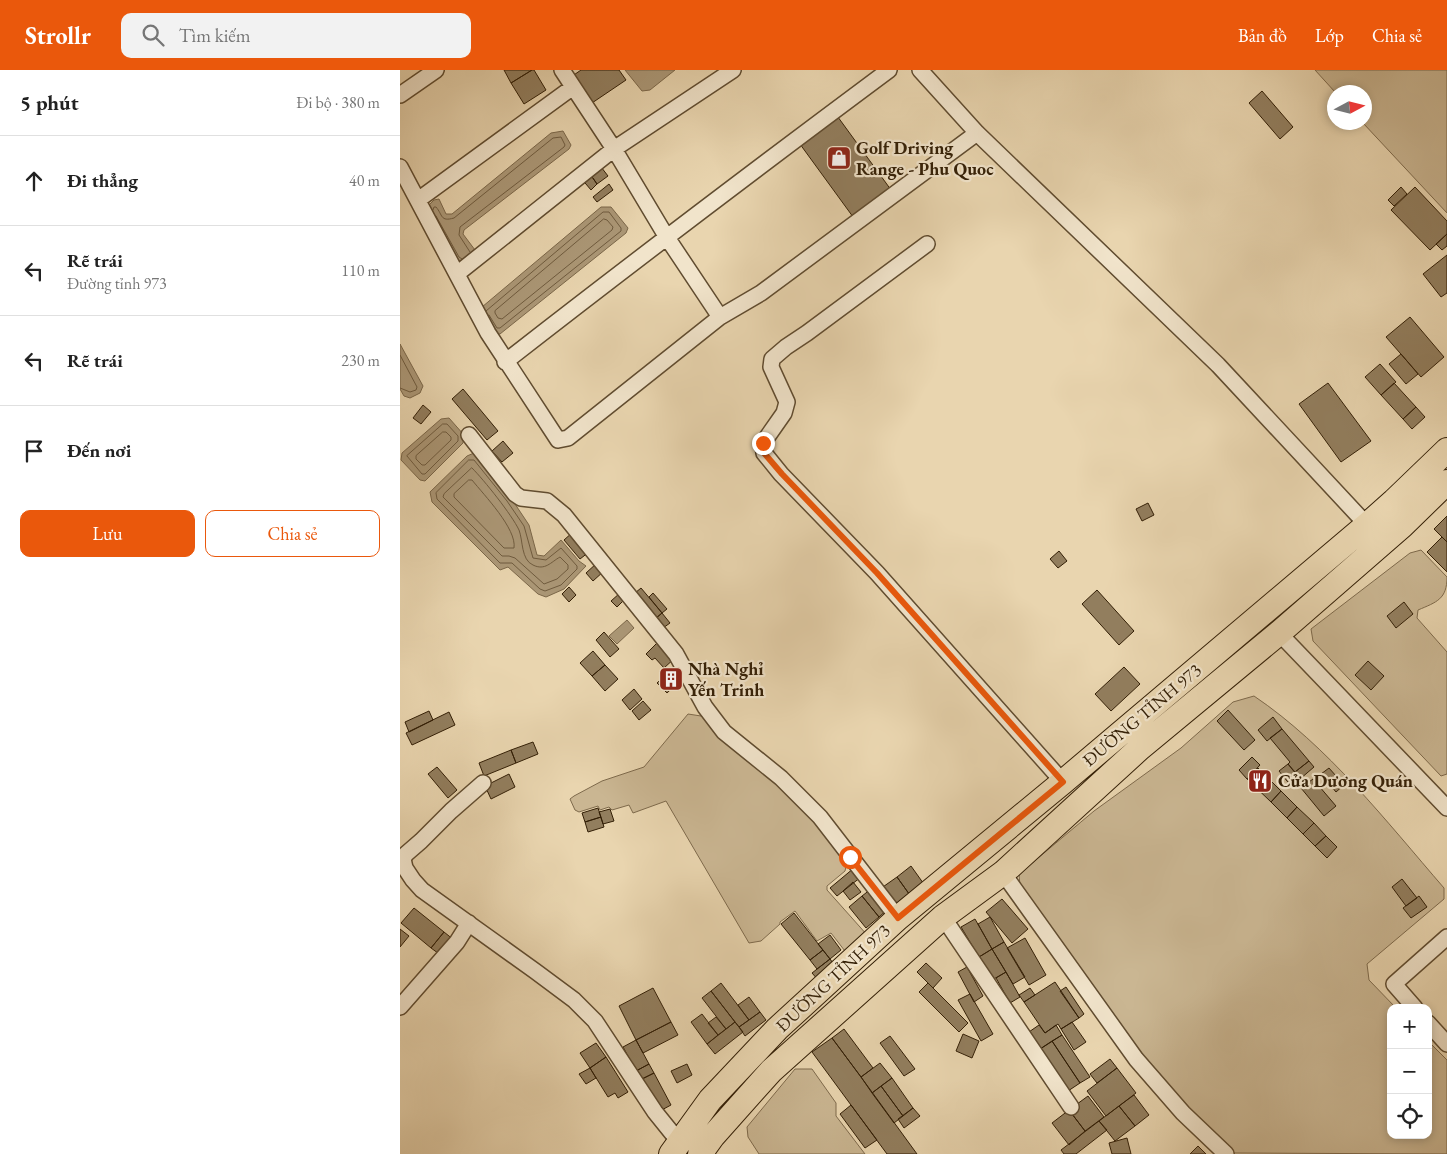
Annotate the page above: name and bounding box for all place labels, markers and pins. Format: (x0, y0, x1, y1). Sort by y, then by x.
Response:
place label: Golf Driving Range - Phu Quoc (856, 136, 994, 180)
shop icon: Golf Driving Range - Phu Quoc (826, 145, 852, 171)
place label: Nhà Nghỉ Yến Trinh (688, 657, 764, 701)
building icon: Nhà Nghỉ Yến Trinh (658, 666, 684, 692)
restaurant icon: Cửa Dương Quán (1247, 768, 1273, 794)
place label: Cửa Dương Quán (1278, 769, 1413, 792)

